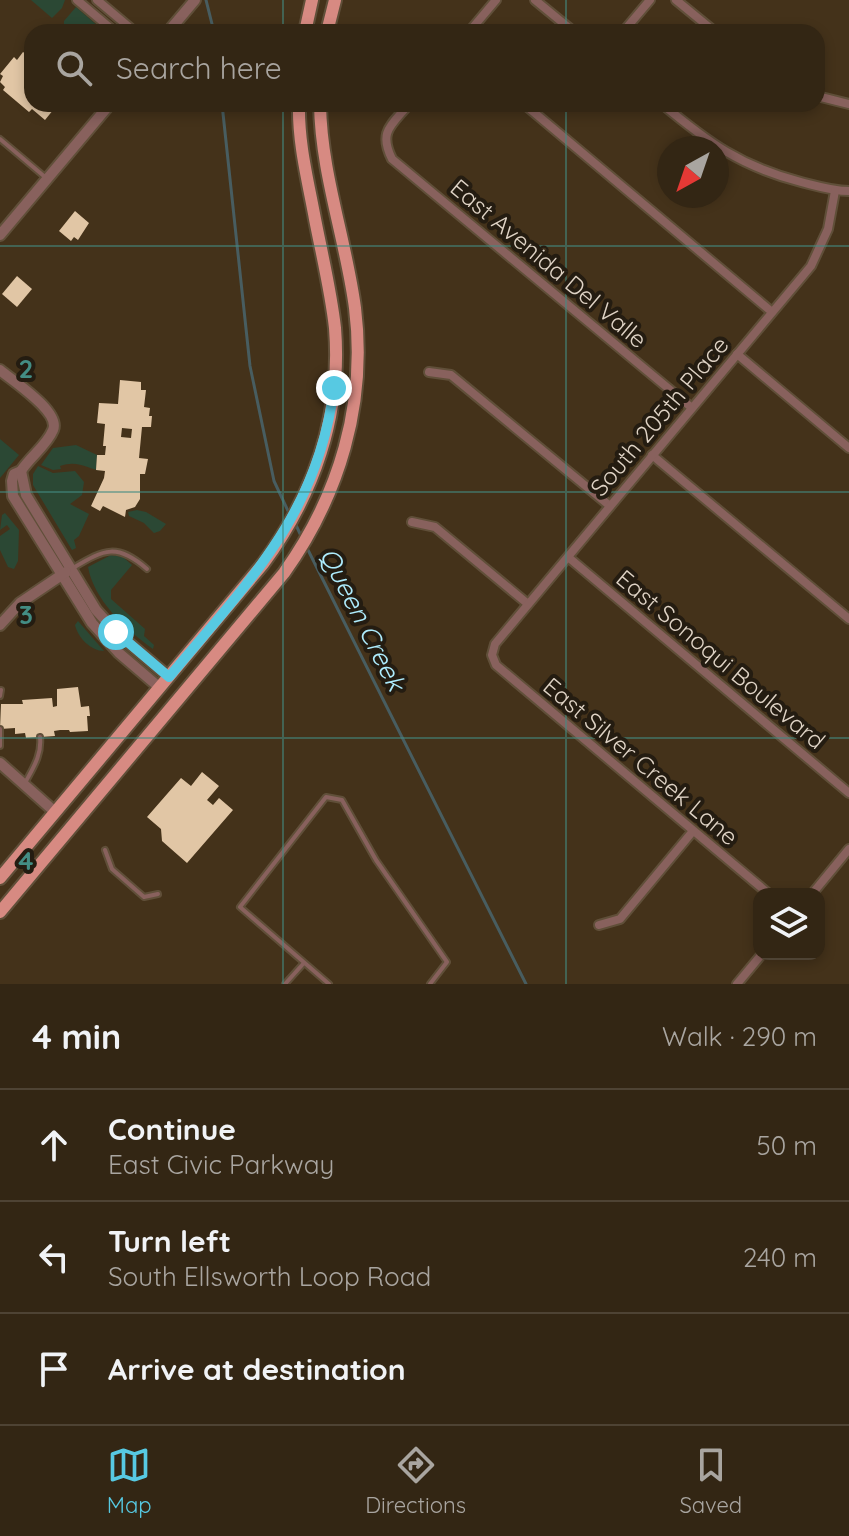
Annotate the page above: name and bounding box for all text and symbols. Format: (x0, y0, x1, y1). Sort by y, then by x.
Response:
search box (24, 24, 825, 112)
icon: search (52, 46, 96, 90)
text: Search here (116, 49, 282, 87)
north arrow (657, 136, 729, 208)
street label: East Avenida Del Valle (445, 172, 653, 354)
street label: South 205th Place (583, 330, 735, 502)
text: 2 (19, 352, 33, 385)
route end (316, 370, 352, 406)
water label: Queen Creek (313, 542, 414, 698)
street label: East Sonoqui Boulevard (611, 563, 831, 755)
text: 3 (19, 598, 33, 631)
route start (98, 614, 134, 650)
street label: East Silver Creek Lane (537, 671, 745, 851)
text: 4 (18, 844, 34, 877)
map controls (753, 888, 825, 960)
button: layers (753, 888, 825, 960)
text: 4 min (32, 1015, 121, 1058)
text: Walk · 290 m (662, 1020, 817, 1053)
text: Continue (108, 1110, 236, 1148)
icon: ahead (32, 1123, 76, 1167)
text: 50 m (757, 1129, 817, 1162)
text: East Civic Parkway (108, 1148, 334, 1181)
text: Turn left (108, 1222, 231, 1260)
icon: left (32, 1235, 76, 1279)
text: 240 m (743, 1241, 817, 1274)
text: South Ellsworth Loop Road (108, 1260, 431, 1293)
icon: arrive (32, 1347, 76, 1391)
text: Arrive at destination (108, 1350, 406, 1388)
tab: Map (107, 1443, 152, 1519)
tab: Directions (365, 1443, 466, 1519)
tab: Saved (679, 1443, 742, 1519)

